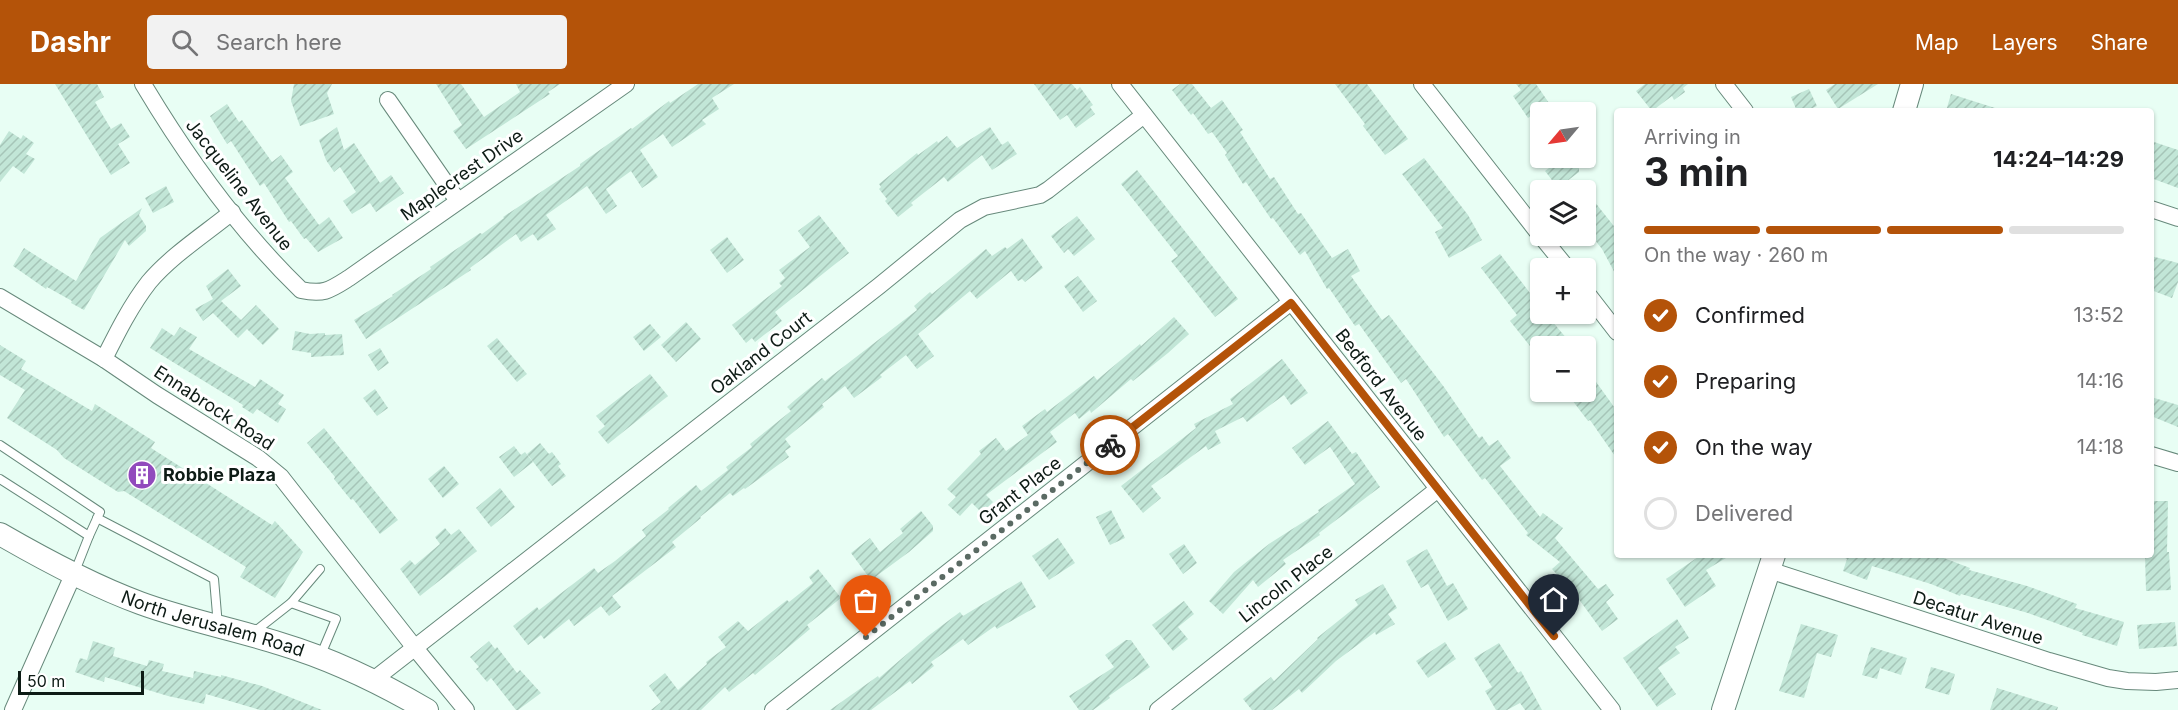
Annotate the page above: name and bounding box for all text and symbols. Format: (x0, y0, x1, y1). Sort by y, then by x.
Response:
search box (147, 15, 567, 69)
text: Dashr (30, 25, 111, 59)
icon: search (168, 26, 201, 59)
text: Search here (216, 29, 342, 55)
text: Map (1915, 30, 1959, 55)
text: Layers (1992, 30, 2058, 55)
text: Share (2091, 30, 2148, 55)
north arrow (1530, 102, 1596, 168)
map controls (1530, 102, 1596, 402)
street label: Jacqueline Avenue (182, 115, 297, 255)
street label: Maplecrest Drive (396, 125, 527, 225)
text: Arriving in (1644, 125, 1741, 149)
text: 14:24–14:29 (1993, 146, 2124, 172)
text: 3 min (1644, 148, 1749, 195)
button: layers (1530, 180, 1596, 246)
text: On the way · 260 m (1644, 243, 1828, 267)
button: + (1530, 258, 1596, 324)
icon: check (1644, 299, 1677, 332)
text: Confirmed (1695, 302, 1805, 328)
text: 13:52 (2073, 303, 2124, 327)
street label: Oakland Court (706, 307, 815, 399)
street label: Bedford Avenue (1331, 325, 1432, 445)
button: − (1530, 336, 1596, 402)
street label: Ennabrock Road (150, 361, 278, 454)
icon: check (1644, 365, 1677, 398)
text: Preparing (1695, 368, 1796, 394)
text: 14:16 (2077, 369, 2124, 393)
courier (1080, 415, 1140, 475)
icon: bike (1094, 429, 1127, 462)
icon: check (1644, 431, 1677, 464)
text: On the way (1695, 434, 1813, 460)
text: 14:18 (2077, 435, 2124, 459)
street label: Grant Place (974, 452, 1065, 529)
building icon: Robbie Plaza (126, 459, 158, 491)
place label: Robbie Plaza (163, 464, 276, 485)
text: Delivered (1695, 500, 1793, 526)
street label: Lincoln Place (1235, 541, 1337, 627)
pin (1528, 574, 1579, 636)
pin (840, 575, 891, 637)
icon: home (1537, 583, 1570, 616)
icon: bag (849, 584, 882, 617)
street label: North Jerusalem Road (118, 586, 307, 661)
street label: Decatur Avenue (1910, 587, 2046, 648)
scale bar (18, 668, 144, 696)
text: 50 m (27, 671, 65, 691)

